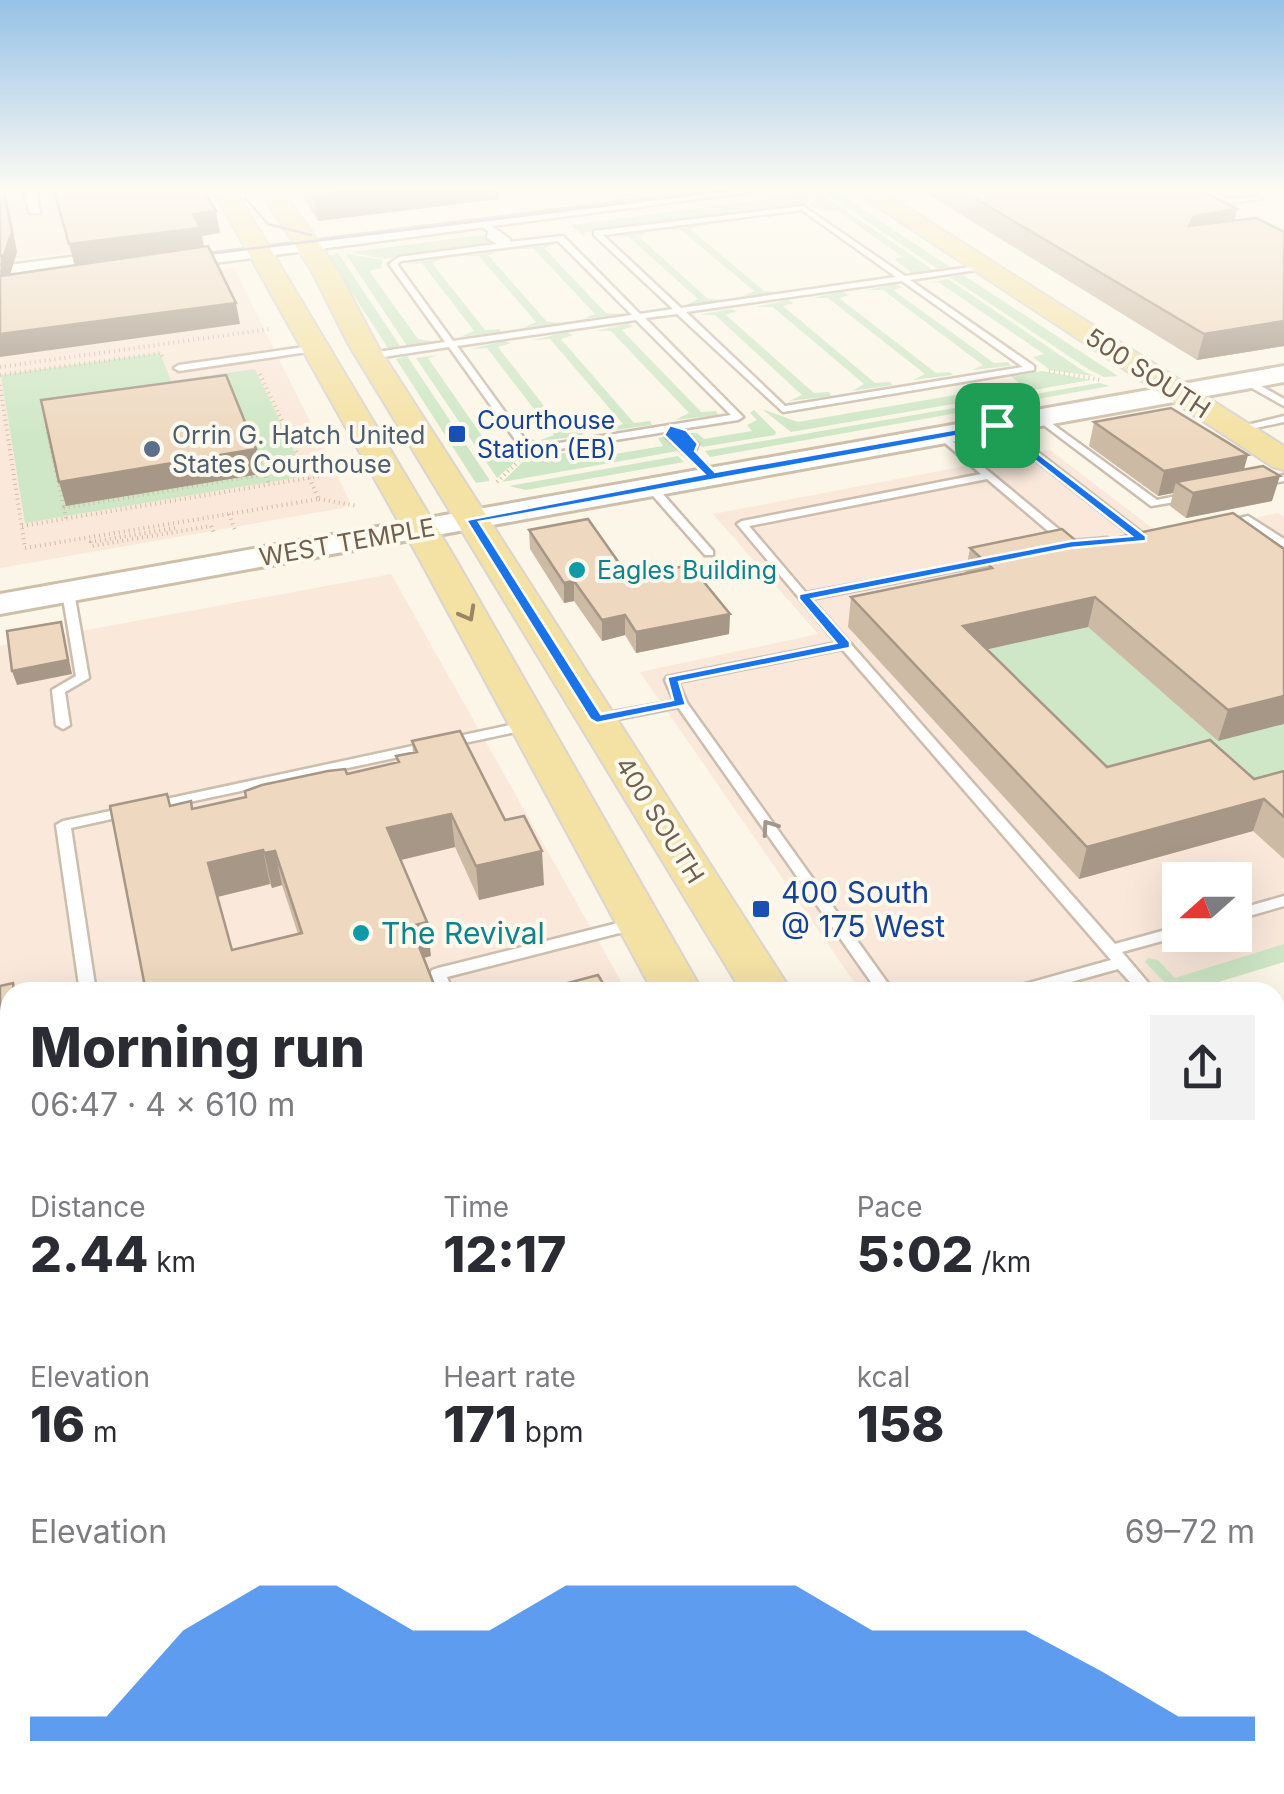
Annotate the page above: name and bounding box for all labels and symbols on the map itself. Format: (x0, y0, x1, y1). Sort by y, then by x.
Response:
street label: 500 SOUTH (1080, 322, 1216, 424)
pin (955, 383, 1040, 468)
place label: Courthouse Station (EB) (477, 405, 616, 464)
place label: Orrin G. Hatch United States Courthouse (172, 420, 425, 479)
marker: Courthouse Station (EB) (446, 423, 468, 445)
marker: Orrin G. Hatch United States Courthouse (141, 438, 163, 460)
street label: WEST TEMPLE (257, 512, 437, 572)
place label: Eagles Building (597, 555, 777, 585)
marker: Eagles Building (566, 559, 588, 581)
one-way arrow (455, 603, 475, 621)
street label: 400 SOUTH (609, 751, 711, 889)
one-way arrow (763, 820, 781, 839)
north arrow (1162, 862, 1252, 952)
place label: 400 South @ 175 West (781, 874, 945, 944)
marker: 400 South @ 175 West (750, 898, 772, 920)
place label: The Revival (381, 915, 545, 951)
marker: The Revival (350, 922, 372, 944)

